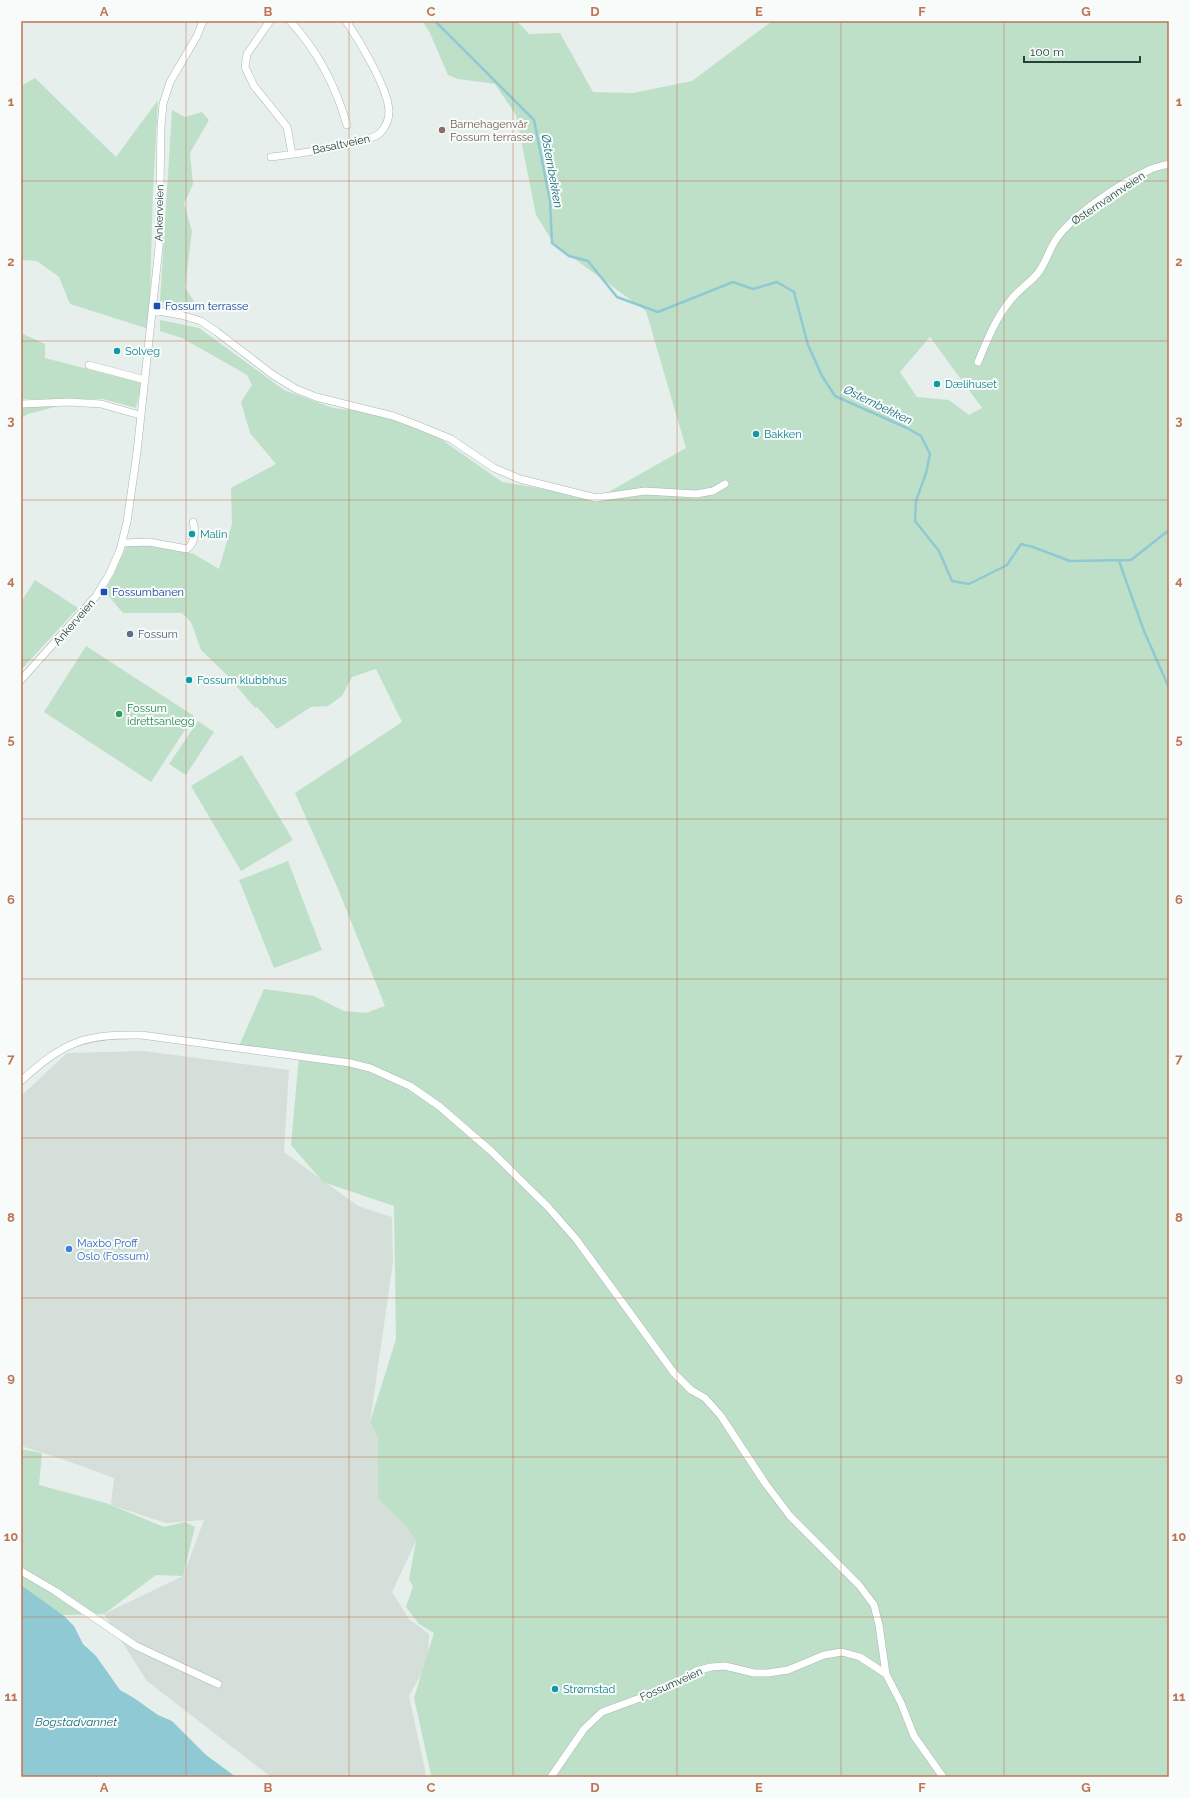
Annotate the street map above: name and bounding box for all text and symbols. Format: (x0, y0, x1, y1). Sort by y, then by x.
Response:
text: A (100, 4, 109, 19)
text: B (264, 4, 273, 19)
text: C (427, 4, 436, 19)
text: D (590, 4, 600, 19)
text: E (755, 4, 763, 19)
text: F (918, 4, 926, 19)
text: G (1081, 4, 1091, 19)
scale bar (1024, 38, 1140, 64)
text: 100 m (1030, 45, 1064, 59)
text: 1 (8, 94, 15, 109)
text: 1 (1176, 94, 1183, 109)
place label: Barnehagenvår Fossum terrasse (450, 118, 534, 144)
marker: Barnehagenvår Fossum terrasse (437, 125, 447, 135)
street label: Basaltveien (311, 132, 371, 157)
water label: Østernbekken (539, 133, 565, 209)
street label: Østernvannveien (1069, 169, 1147, 228)
street label: Ankerveien (153, 184, 166, 242)
text: 2 (7, 254, 15, 269)
text: 2 (1175, 254, 1183, 269)
place label: Fossum terrasse (165, 300, 249, 313)
marker: Fossum terrasse (152, 301, 162, 311)
place label: Solveg (125, 345, 160, 358)
marker: Solveg (112, 346, 122, 356)
place label: Dælihuset (945, 378, 997, 391)
marker: Dælihuset (932, 379, 942, 389)
water label: Østernbekken (841, 382, 915, 428)
text: 3 (7, 413, 15, 428)
text: 3 (1175, 413, 1183, 428)
place label: Bakken (764, 428, 802, 441)
marker: Bakken (751, 429, 761, 439)
place label: Malin (200, 528, 227, 541)
marker: Malin (187, 529, 197, 539)
text: 4 (7, 573, 15, 588)
text: 4 (1175, 573, 1183, 588)
place label: Fossumbanen (112, 586, 184, 599)
marker: Fossumbanen (99, 587, 109, 597)
street label: Ankerveien (51, 597, 98, 648)
place label: Fossum (138, 628, 178, 641)
marker: Fossum (125, 629, 135, 639)
place label: Fossum klubbhus (197, 674, 287, 687)
marker: Fossum klubbhus (184, 675, 194, 685)
place label: Fossum idrettsanlegg (127, 702, 194, 728)
marker: Fossum idrettsanlegg (114, 709, 124, 719)
text: 5 (7, 732, 15, 747)
text: 5 (1175, 732, 1183, 747)
text: 6 (7, 892, 15, 907)
text: 6 (1175, 892, 1183, 907)
text: 7 (7, 1051, 15, 1066)
text: 7 (1175, 1051, 1183, 1066)
text: 8 (7, 1210, 15, 1225)
text: 8 (1175, 1210, 1183, 1225)
place label: Maxbo Proff Oslo (Fossum) (77, 1237, 149, 1263)
marker: Maxbo Proff Oslo (Fossum) (64, 1244, 74, 1254)
text: 9 (7, 1370, 15, 1385)
text: 9 (1175, 1370, 1183, 1385)
text: 10 (4, 1529, 18, 1544)
text: 10 (1172, 1529, 1186, 1544)
street label: Fossumveien (638, 1665, 705, 1704)
place label: Strømstad (563, 1683, 616, 1696)
marker: Strømstad (550, 1684, 560, 1694)
text: 11 (5, 1689, 18, 1704)
text: 11 (1173, 1689, 1186, 1704)
water label: Bogstadvannet (35, 1715, 117, 1729)
text: A (100, 1780, 109, 1795)
text: B (264, 1780, 273, 1795)
text: C (427, 1780, 436, 1795)
text: D (590, 1780, 600, 1795)
text: E (755, 1780, 763, 1795)
text: F (918, 1780, 926, 1795)
text: G (1081, 1780, 1091, 1795)

